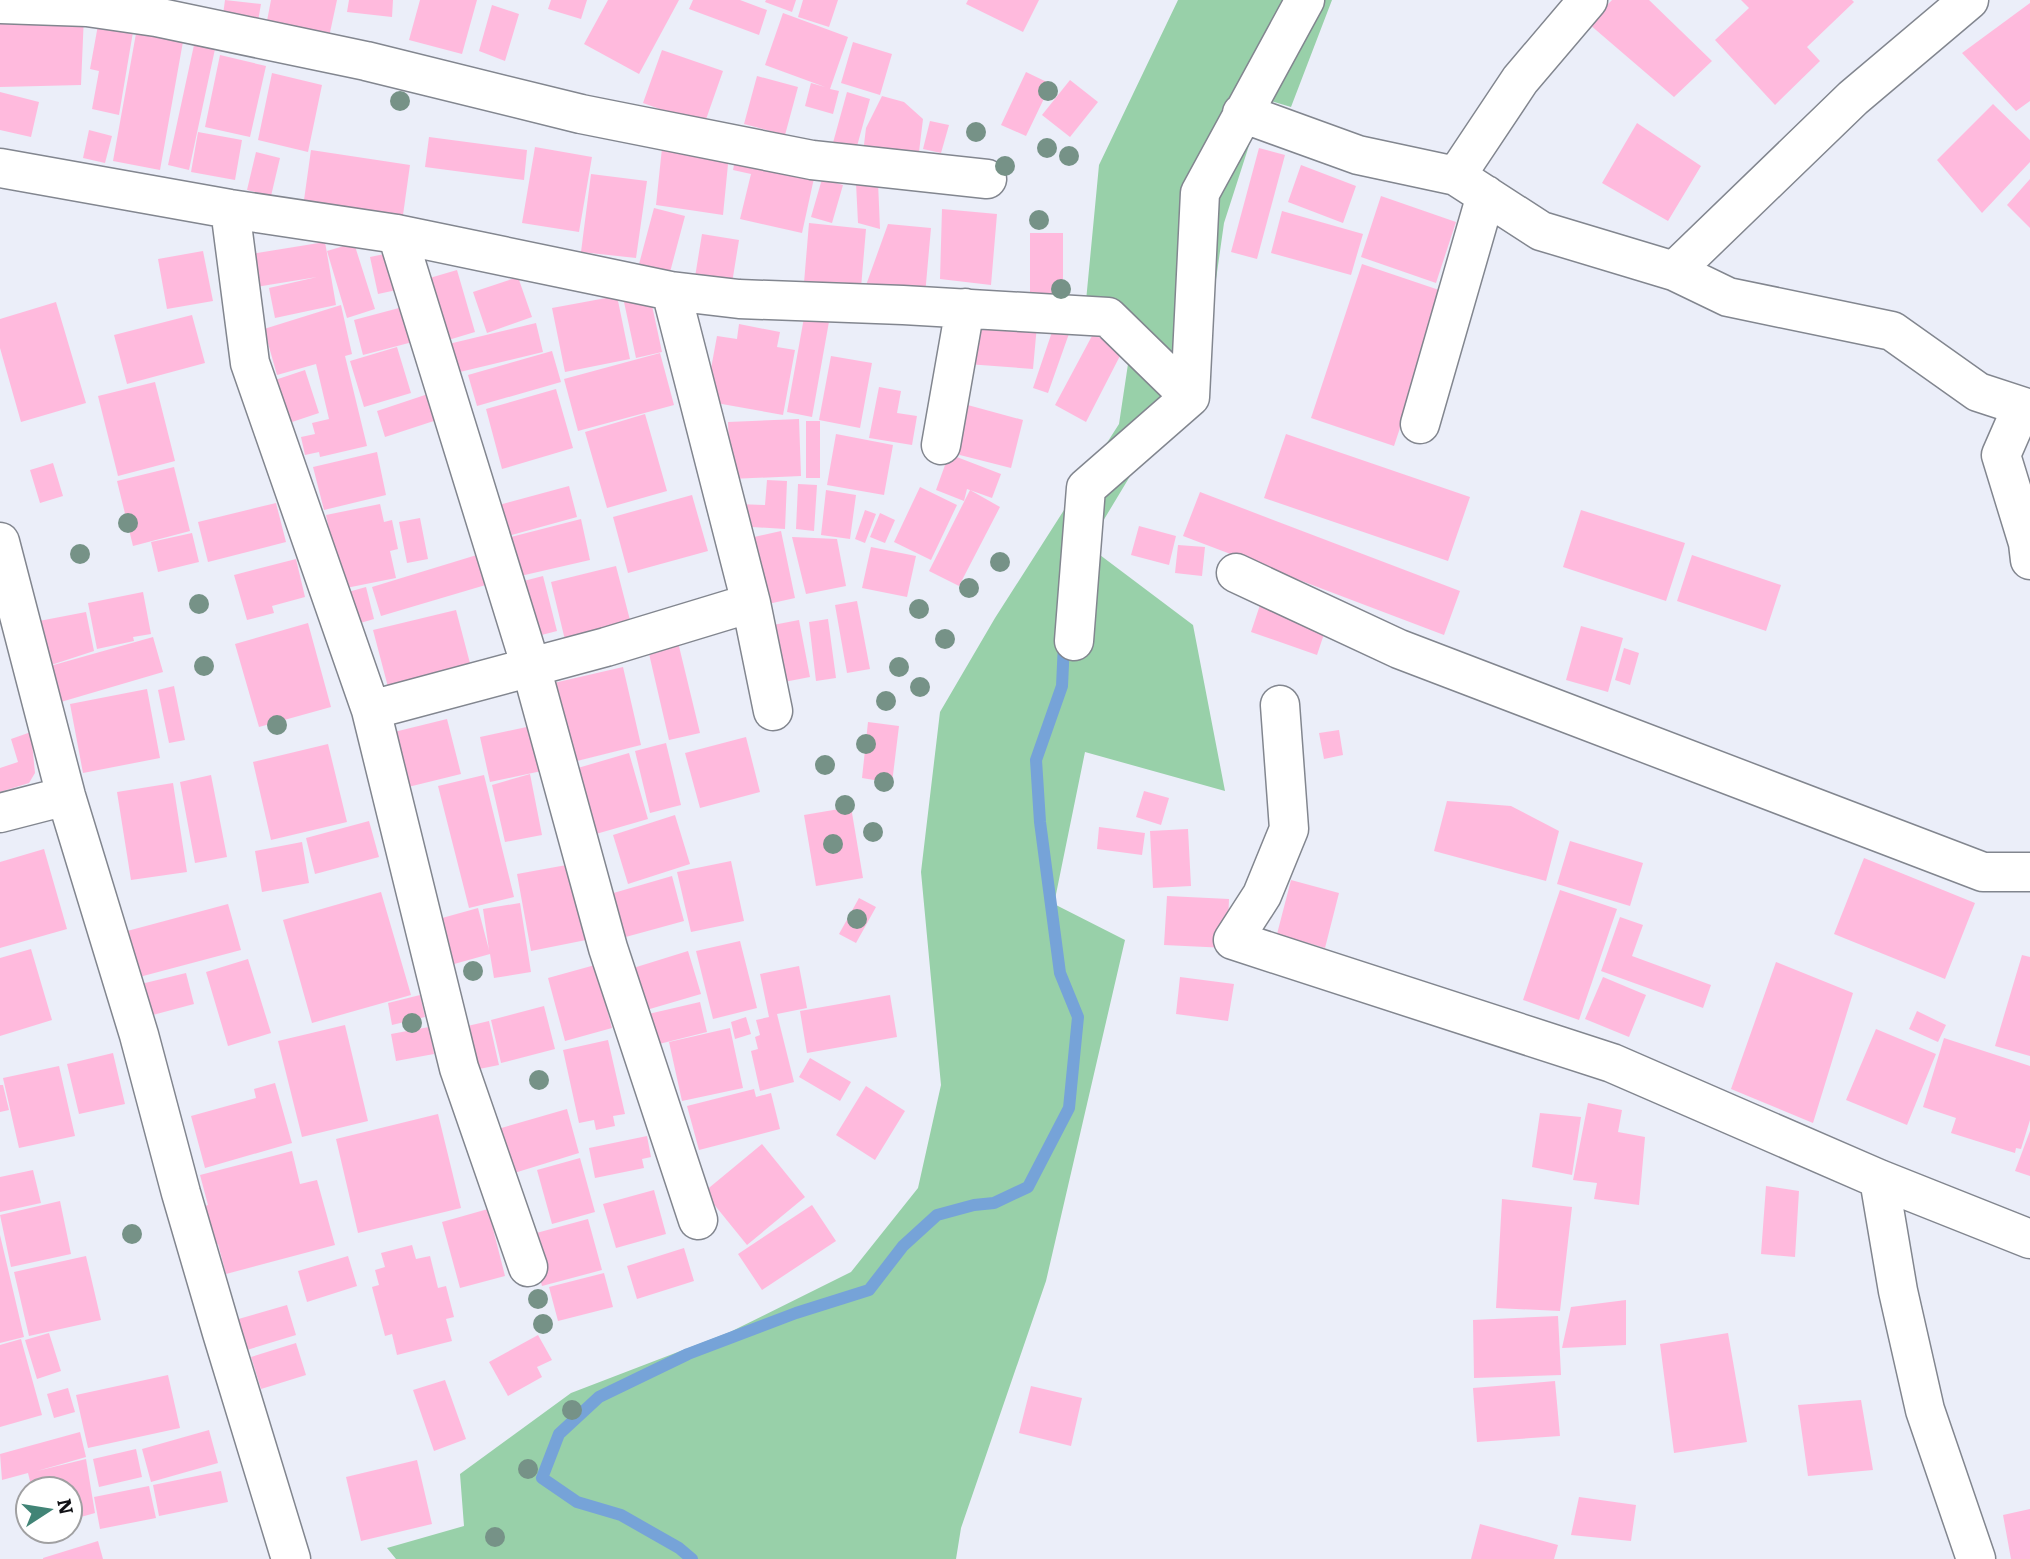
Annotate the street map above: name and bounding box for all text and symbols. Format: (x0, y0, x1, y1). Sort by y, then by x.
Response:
north arrow (14, 1475, 84, 1545)
text: N (51, 1496, 82, 1517)

